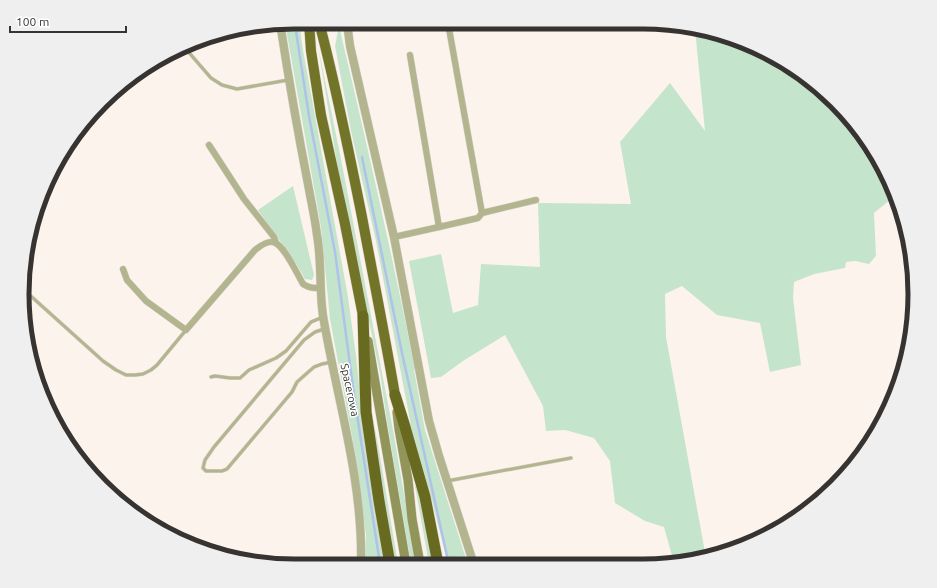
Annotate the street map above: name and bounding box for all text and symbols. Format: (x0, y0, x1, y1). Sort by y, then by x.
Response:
scale bar (10, 8, 126, 34)
text: 100 m (16, 15, 49, 28)
street label: Spacerowa (339, 362, 361, 418)

